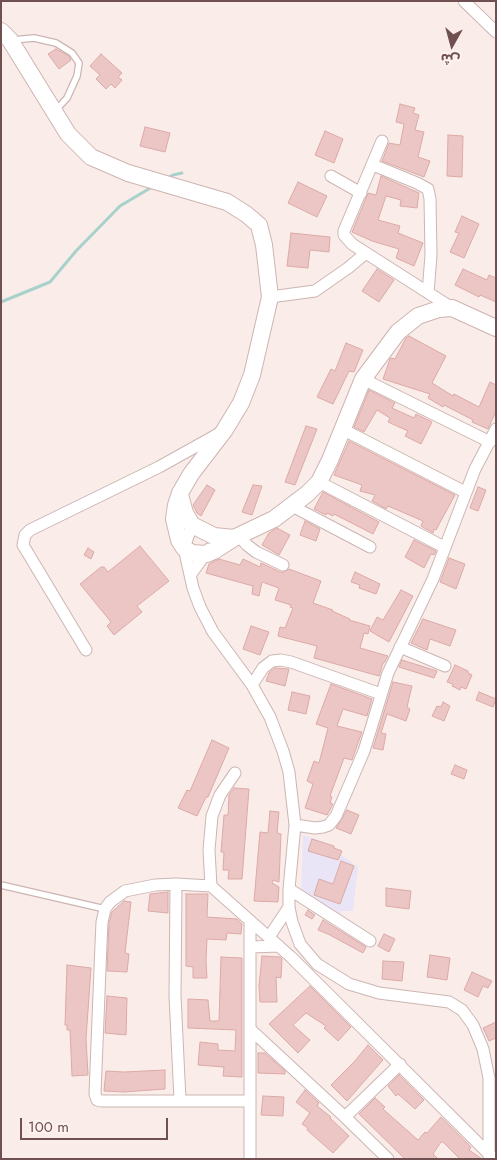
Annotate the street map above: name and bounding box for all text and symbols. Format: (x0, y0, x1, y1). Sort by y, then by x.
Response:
north arrow (427, 20, 477, 70)
text: ش (439, 49, 461, 71)
scale bar (22, 1108, 170, 1140)
text: 100 m (28, 1116, 69, 1138)

